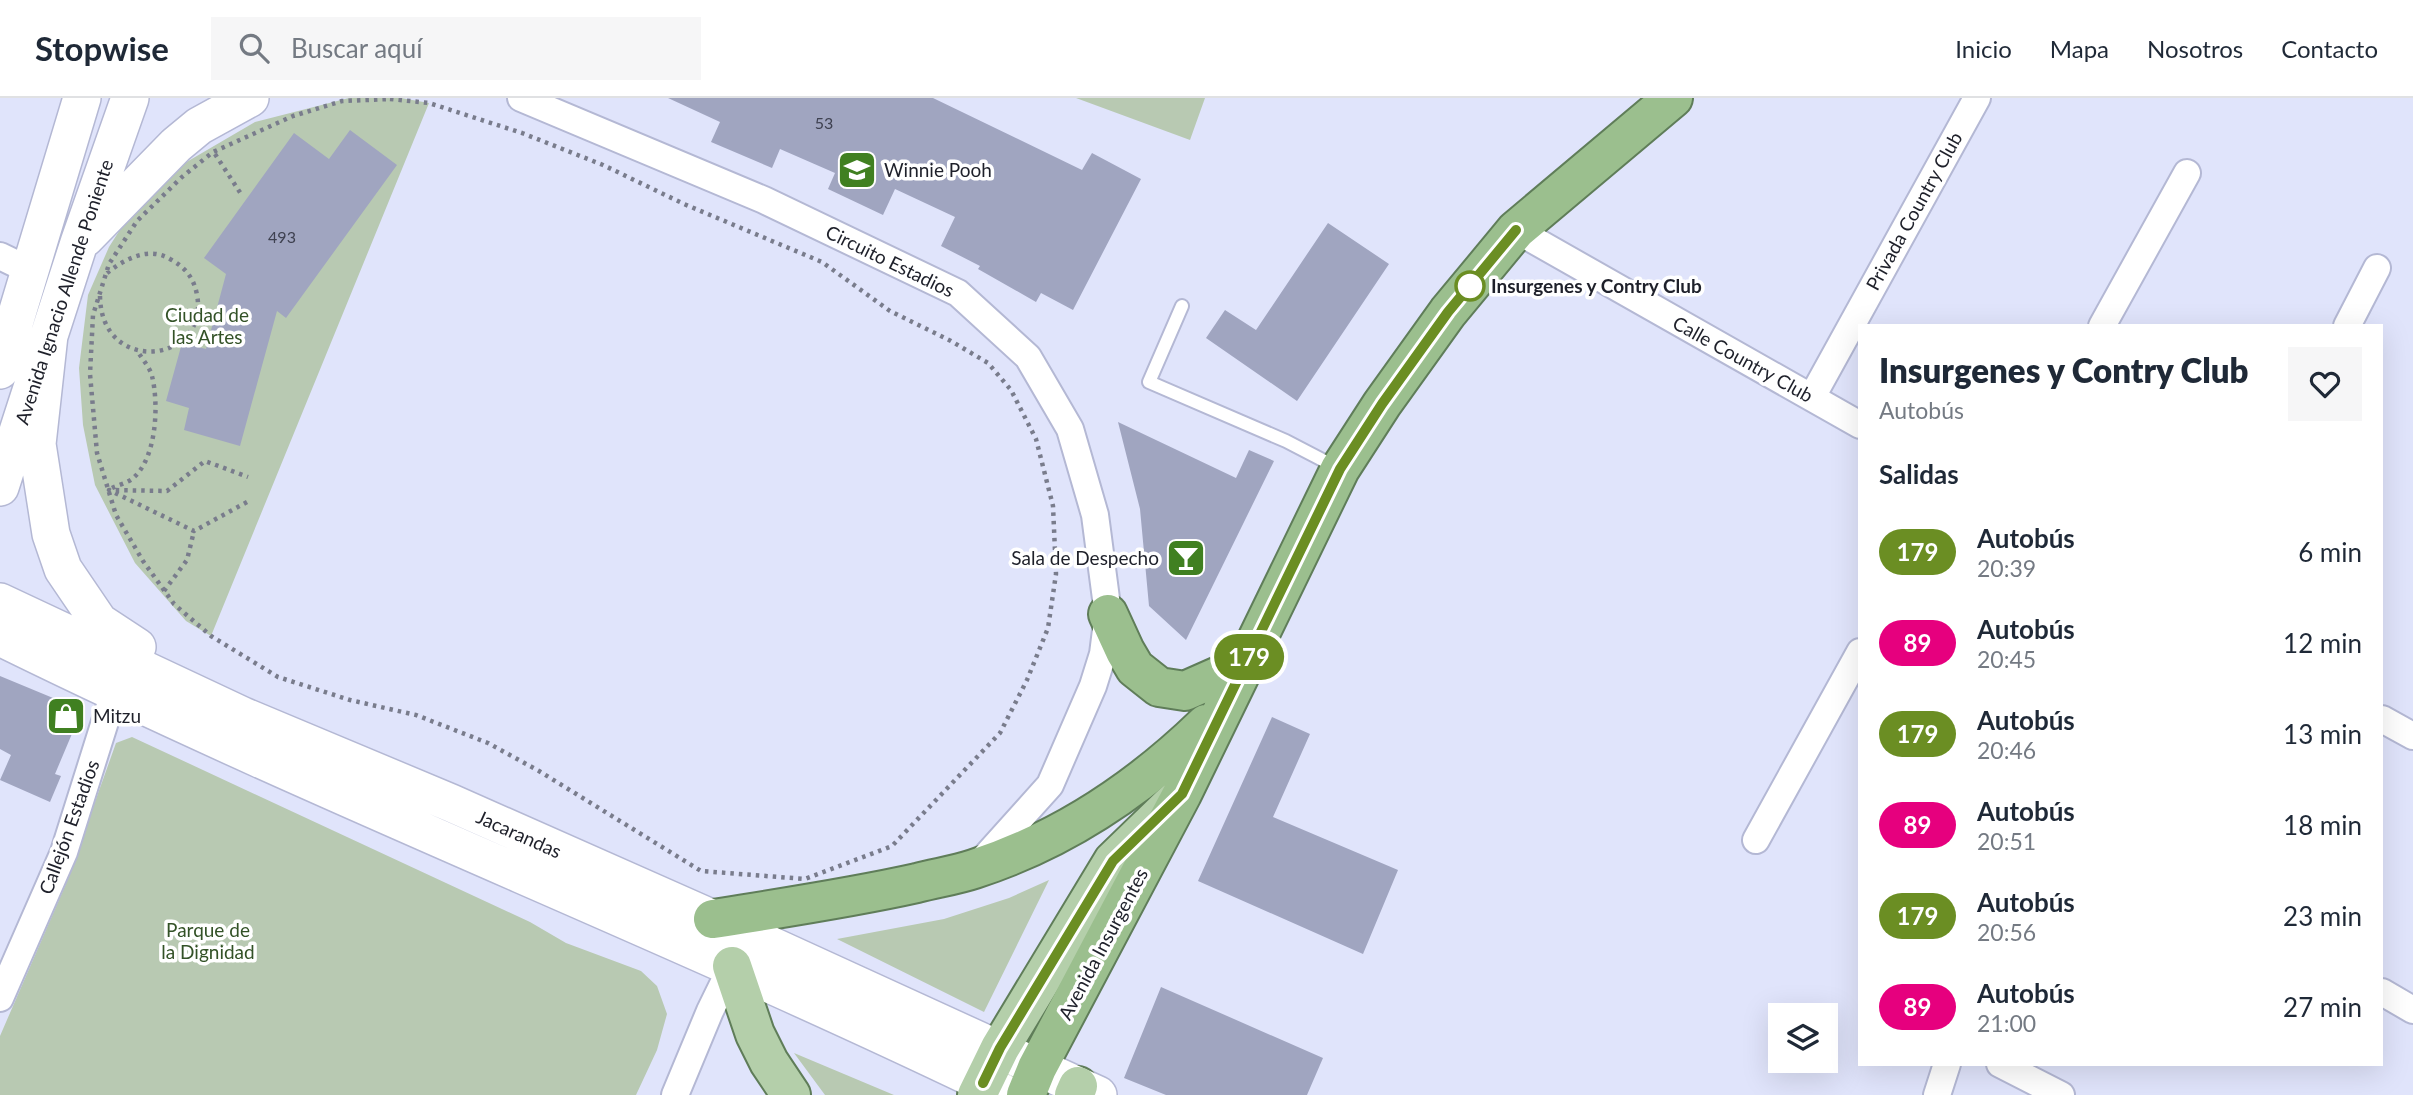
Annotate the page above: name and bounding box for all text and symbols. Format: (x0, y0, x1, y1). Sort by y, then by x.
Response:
search box (211, 17, 701, 80)
text: Stopwise (35, 28, 169, 68)
icon: search (235, 29, 273, 67)
text: Buscar aquí (291, 32, 422, 64)
text: Inicio (1955, 34, 2012, 63)
text: Mapa (2050, 34, 2109, 63)
text: Nosotros (2147, 34, 2243, 63)
text: Contacto (2281, 34, 2378, 63)
house number: 53 (815, 113, 833, 132)
street label: Privada Country Club (1861, 128, 1967, 294)
school or university icon: Winnie Pooh (836, 149, 878, 191)
street label: Avenida Ignacio Allende Poniente (10, 156, 117, 427)
place label: Winnie Pooh (884, 158, 992, 181)
street label: Circuito Estadios (822, 220, 958, 302)
house number: 493 (268, 227, 296, 246)
marker: Insurgenes y Contry Club (1455, 271, 1485, 301)
place label: Insurgenes y Contry Club (1491, 274, 1702, 297)
park label: Ciudad de las Artes (165, 303, 249, 348)
street label: Calle Country Club (1669, 311, 1817, 407)
button: heart (2288, 347, 2362, 421)
text: Insurgenes y Contry Club (1879, 350, 2249, 390)
text: Autobús (1879, 396, 1964, 424)
text: Salidas (1879, 458, 1959, 490)
text: Autobús (1977, 522, 2075, 554)
text: 6 min (2298, 536, 2362, 568)
bar icon: Sala de Despecho (1165, 537, 1207, 579)
text: 179 (1897, 537, 1938, 566)
place label: Sala de Despecho (1011, 546, 1159, 569)
text: 20:39 (1977, 554, 2036, 582)
text: Autobús (1977, 613, 2075, 645)
text: 12 min (2283, 627, 2362, 659)
text: 89 (1904, 628, 1931, 657)
line badge: 179 (1209, 634, 1289, 680)
text: 179 (1228, 642, 1270, 671)
text: 20:45 (1977, 645, 2036, 673)
shop icon: Mitzu (45, 695, 87, 737)
place label: Mitzu (93, 704, 141, 727)
text: Autobús (1977, 704, 2075, 736)
text: 13 min (2283, 718, 2362, 750)
text: 179 (1897, 719, 1938, 748)
text: 20:46 (1977, 736, 2036, 764)
street label: Callejón Estadios (34, 756, 104, 897)
text: Autobús (1977, 795, 2075, 827)
street label: Jacarandas (473, 805, 565, 863)
text: 18 min (2283, 809, 2362, 841)
text: 89 (1904, 810, 1931, 839)
text: 20:51 (1977, 827, 2036, 855)
street label: Avenida Insurgentes (1053, 864, 1152, 1023)
text: Autobús (1977, 886, 2075, 918)
text: 23 min (2283, 900, 2362, 932)
text: 179 (1897, 901, 1938, 930)
park label: Parque de la Dignidad (161, 918, 255, 963)
text: 20:56 (1977, 918, 2036, 946)
text: Autobús (1977, 977, 2075, 1009)
text: 27 min (2283, 991, 2362, 1023)
text: 89 (1904, 992, 1931, 1021)
map controls (1768, 1003, 1838, 1073)
button: layers (1768, 1003, 1838, 1073)
text: 21:00 (1977, 1009, 2036, 1037)

